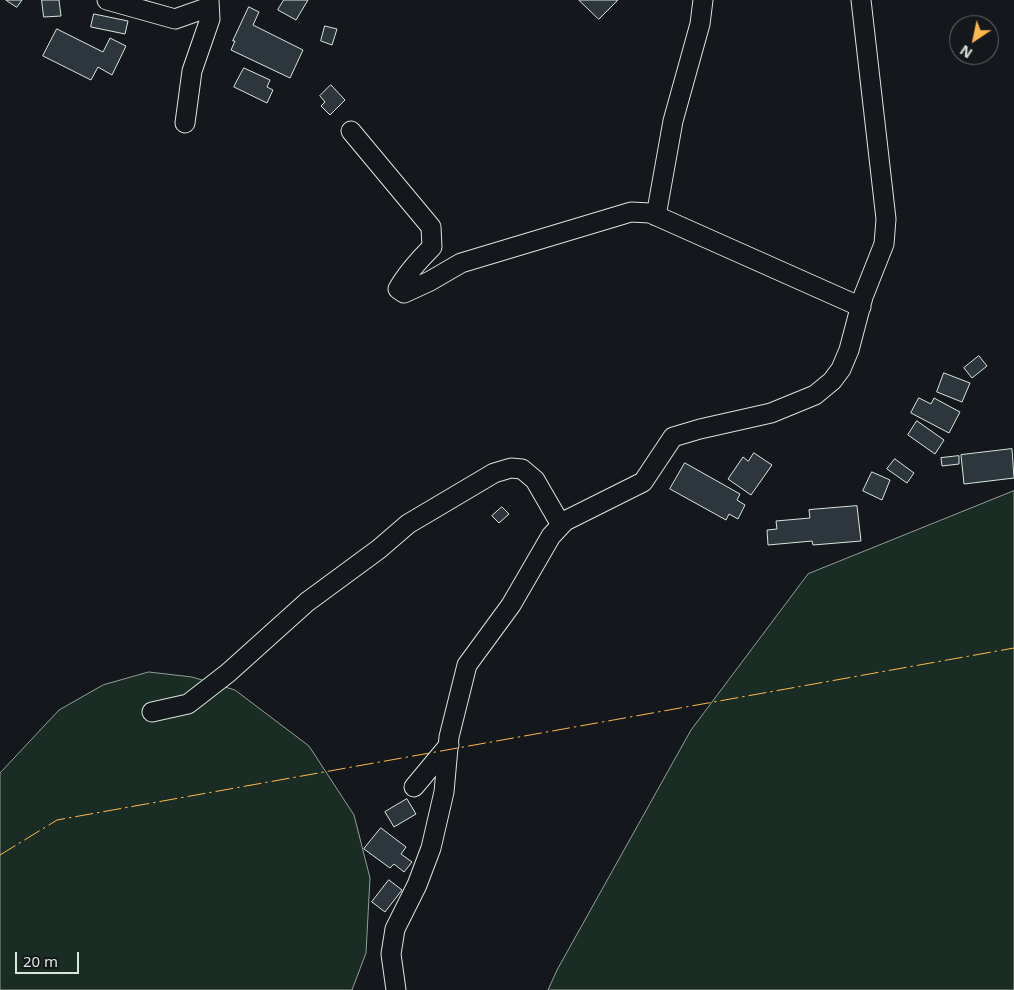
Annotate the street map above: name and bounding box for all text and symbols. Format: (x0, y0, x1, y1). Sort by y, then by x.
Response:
north arrow (949, 15, 999, 65)
text: N (956, 41, 976, 63)
scale bar (18, 942, 81, 974)
text: 20 m (23, 951, 58, 971)

